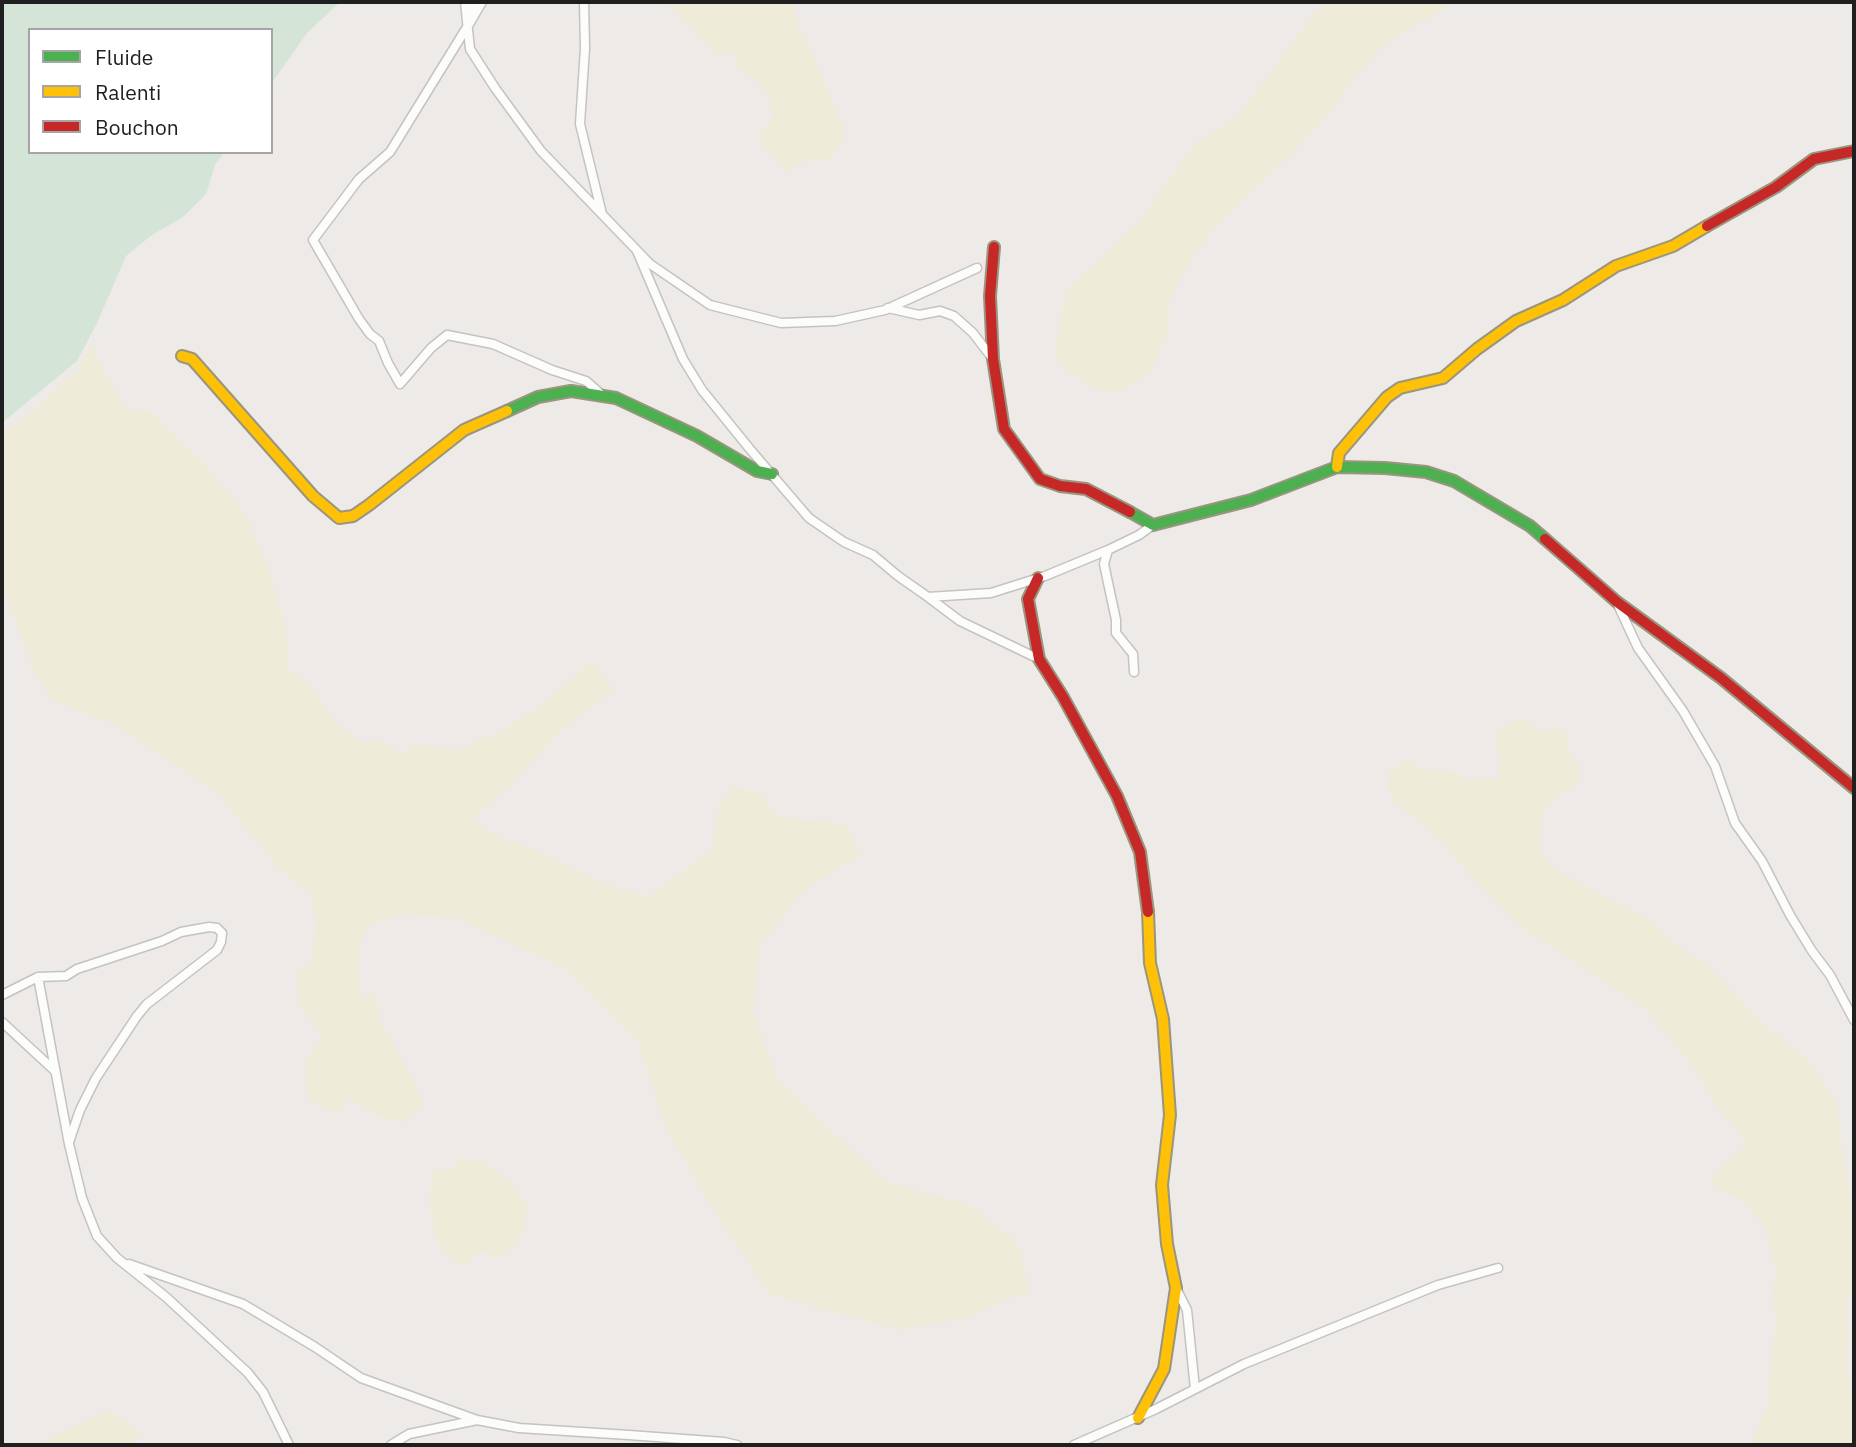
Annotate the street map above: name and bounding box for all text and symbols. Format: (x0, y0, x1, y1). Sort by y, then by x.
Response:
legend (28, 28, 273, 154)
text: Fluide (95, 43, 153, 71)
text: Ralenti (95, 78, 161, 106)
text: Bouchon (95, 113, 179, 141)

